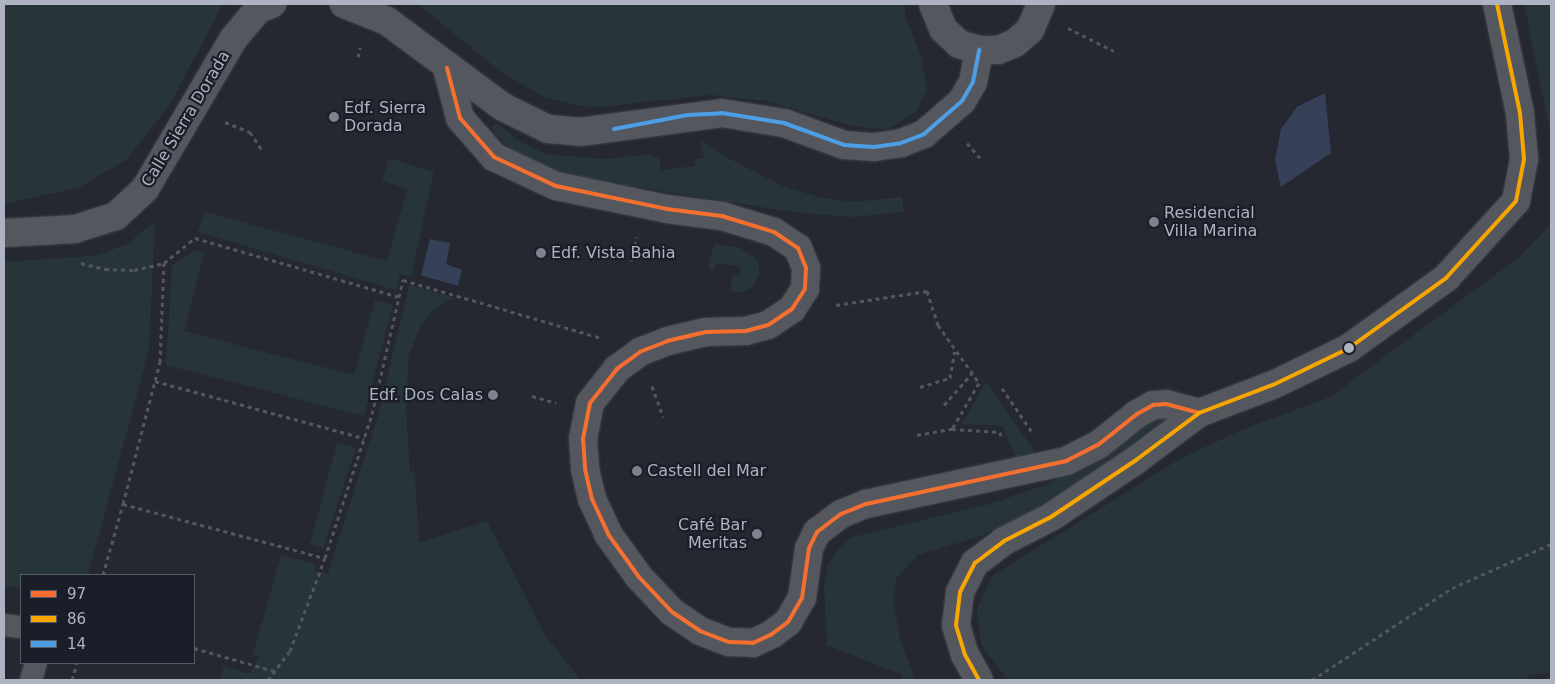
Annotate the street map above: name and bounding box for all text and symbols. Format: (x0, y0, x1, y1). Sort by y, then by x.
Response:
street label: Calle Sierra Dorada (138, 47, 234, 191)
place label: Edf. Sierra Dorada (344, 98, 426, 136)
marker: Edf. Sierra Dorada (328, 111, 340, 123)
place label: Residencial Villa Marina (1164, 203, 1257, 241)
marker: Residencial Villa Marina (1148, 216, 1160, 228)
place label: Edf. Vista Bahia (551, 243, 676, 263)
marker: Edf. Vista Bahia (535, 247, 547, 259)
unlabelled marker (1344, 343, 1354, 353)
place label: Edf. Dos Calas (369, 385, 483, 405)
marker: Edf. Dos Calas (487, 389, 499, 401)
place label: Castell del Mar (647, 461, 766, 481)
marker: Castell del Mar (631, 465, 643, 477)
place label: Café Bar Meritas (678, 515, 747, 553)
marker: Café Bar Meritas (751, 528, 763, 540)
legend (20, 574, 195, 664)
text: 97 (67, 585, 86, 603)
text: 86 (67, 610, 86, 628)
text: 14 (67, 635, 86, 653)

